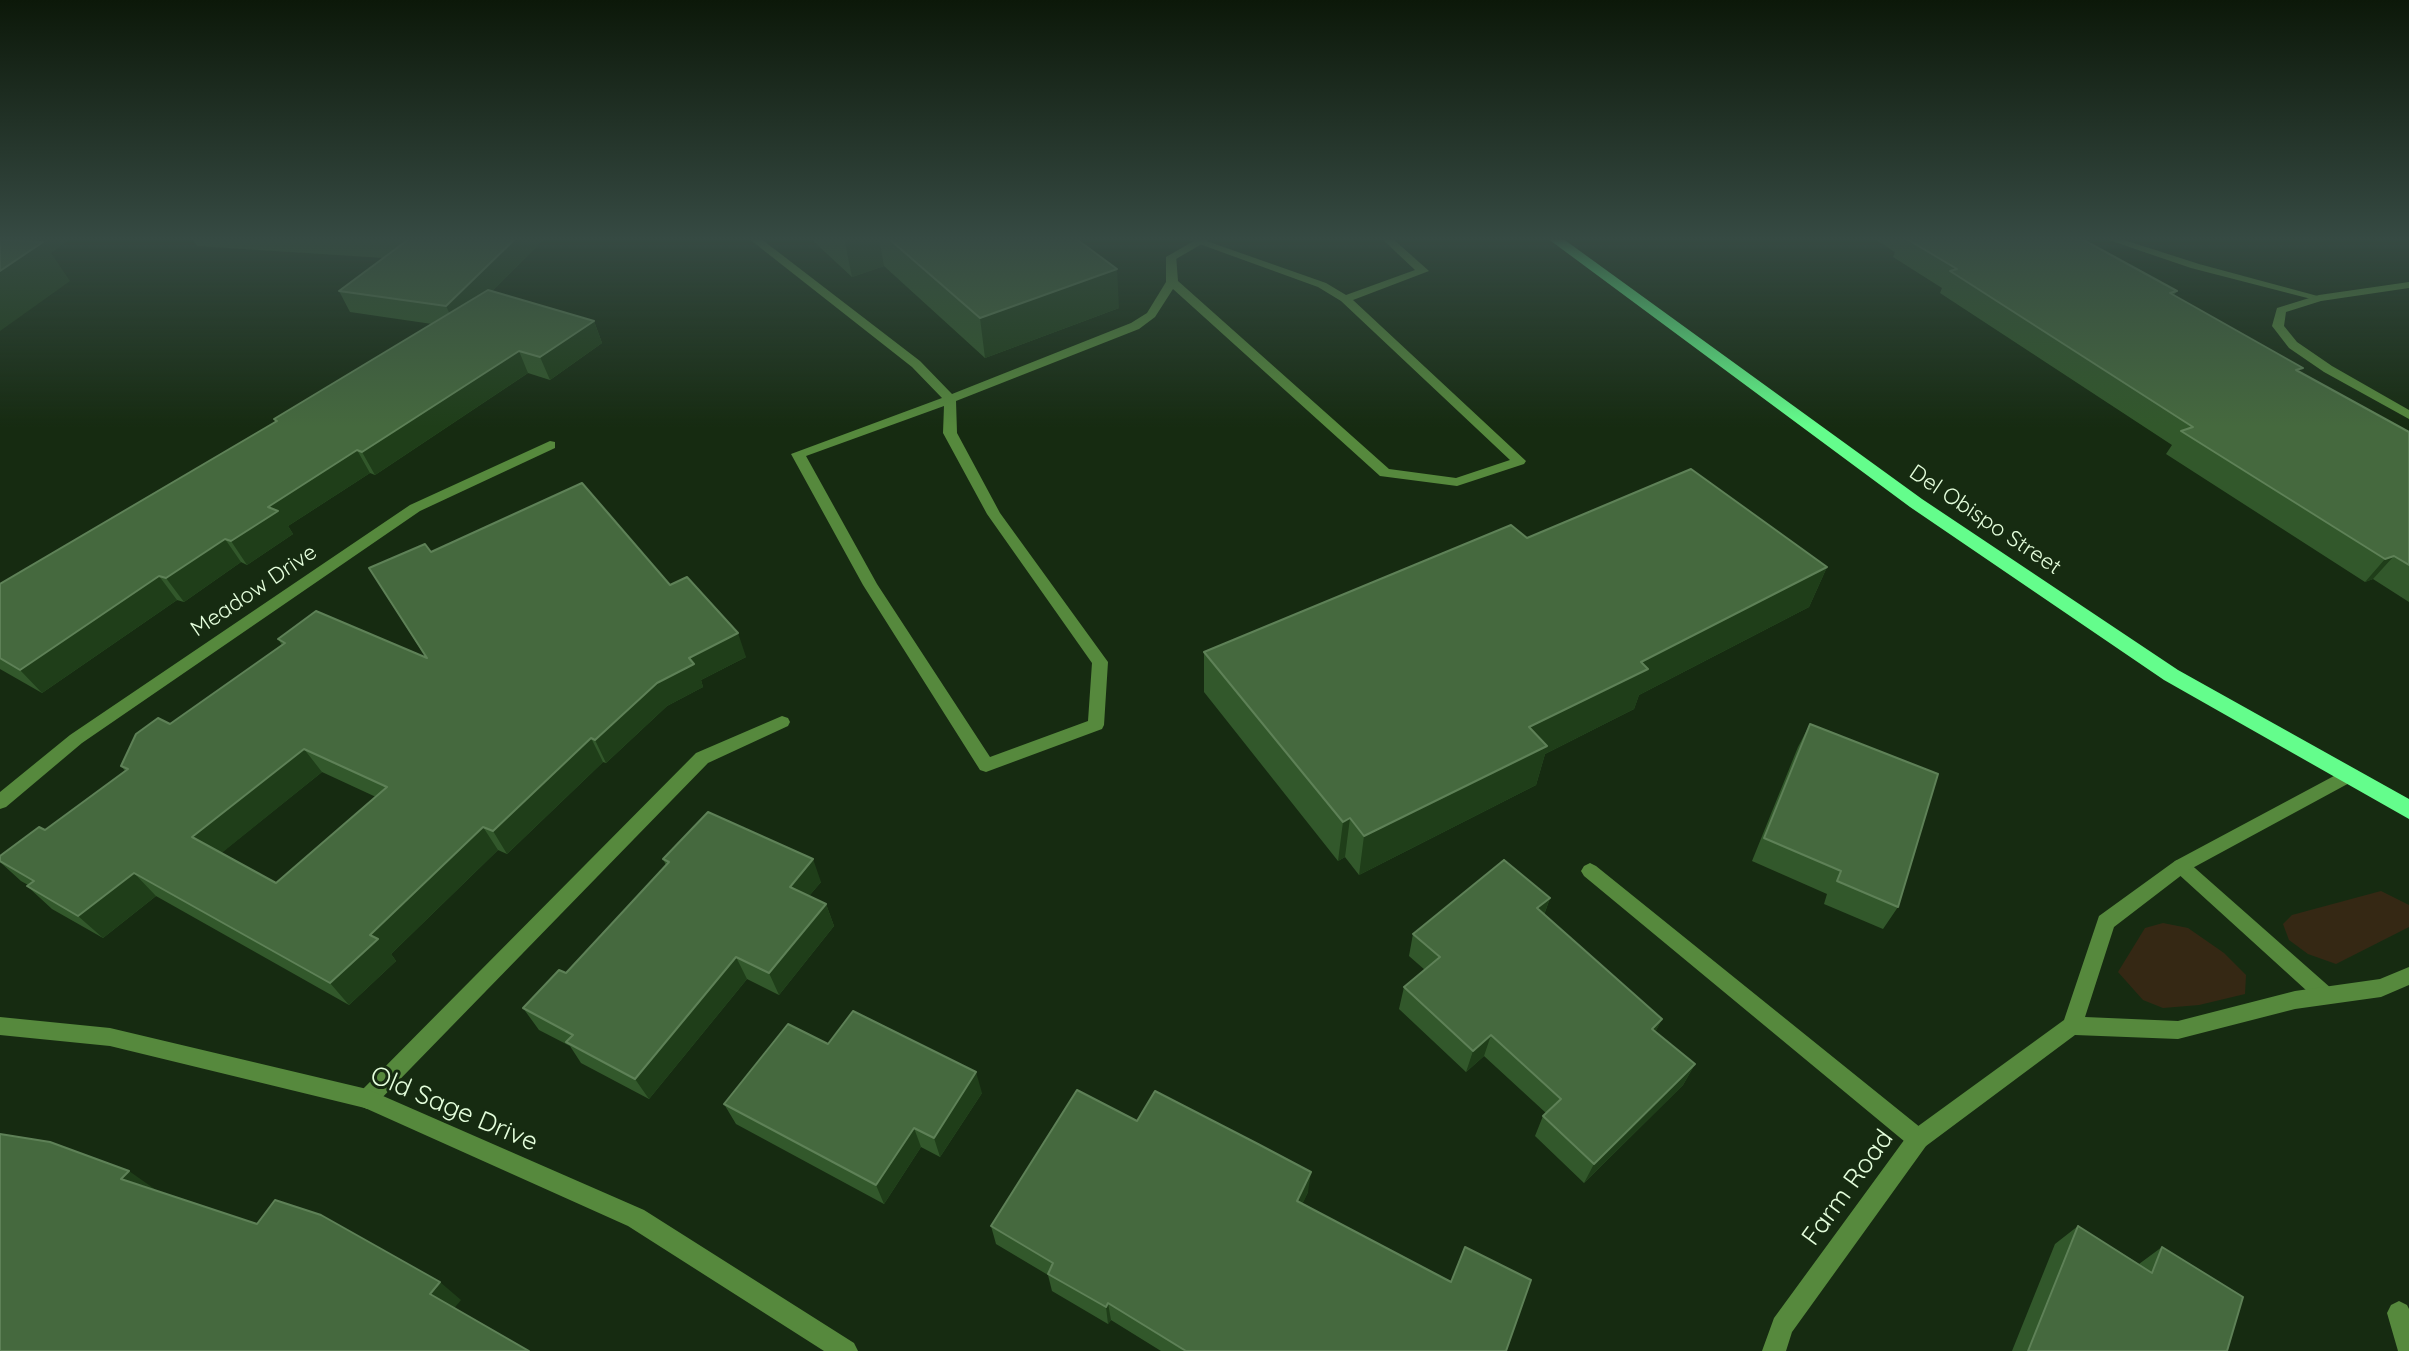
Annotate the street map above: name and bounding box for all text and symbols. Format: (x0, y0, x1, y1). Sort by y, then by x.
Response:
street label: Del Obispo Street (1904, 459, 2066, 581)
street label: Meadow Drive (186, 539, 322, 643)
street label: Old Sage Drive (366, 1060, 542, 1158)
street label: Farm Road (1796, 1124, 1900, 1252)

